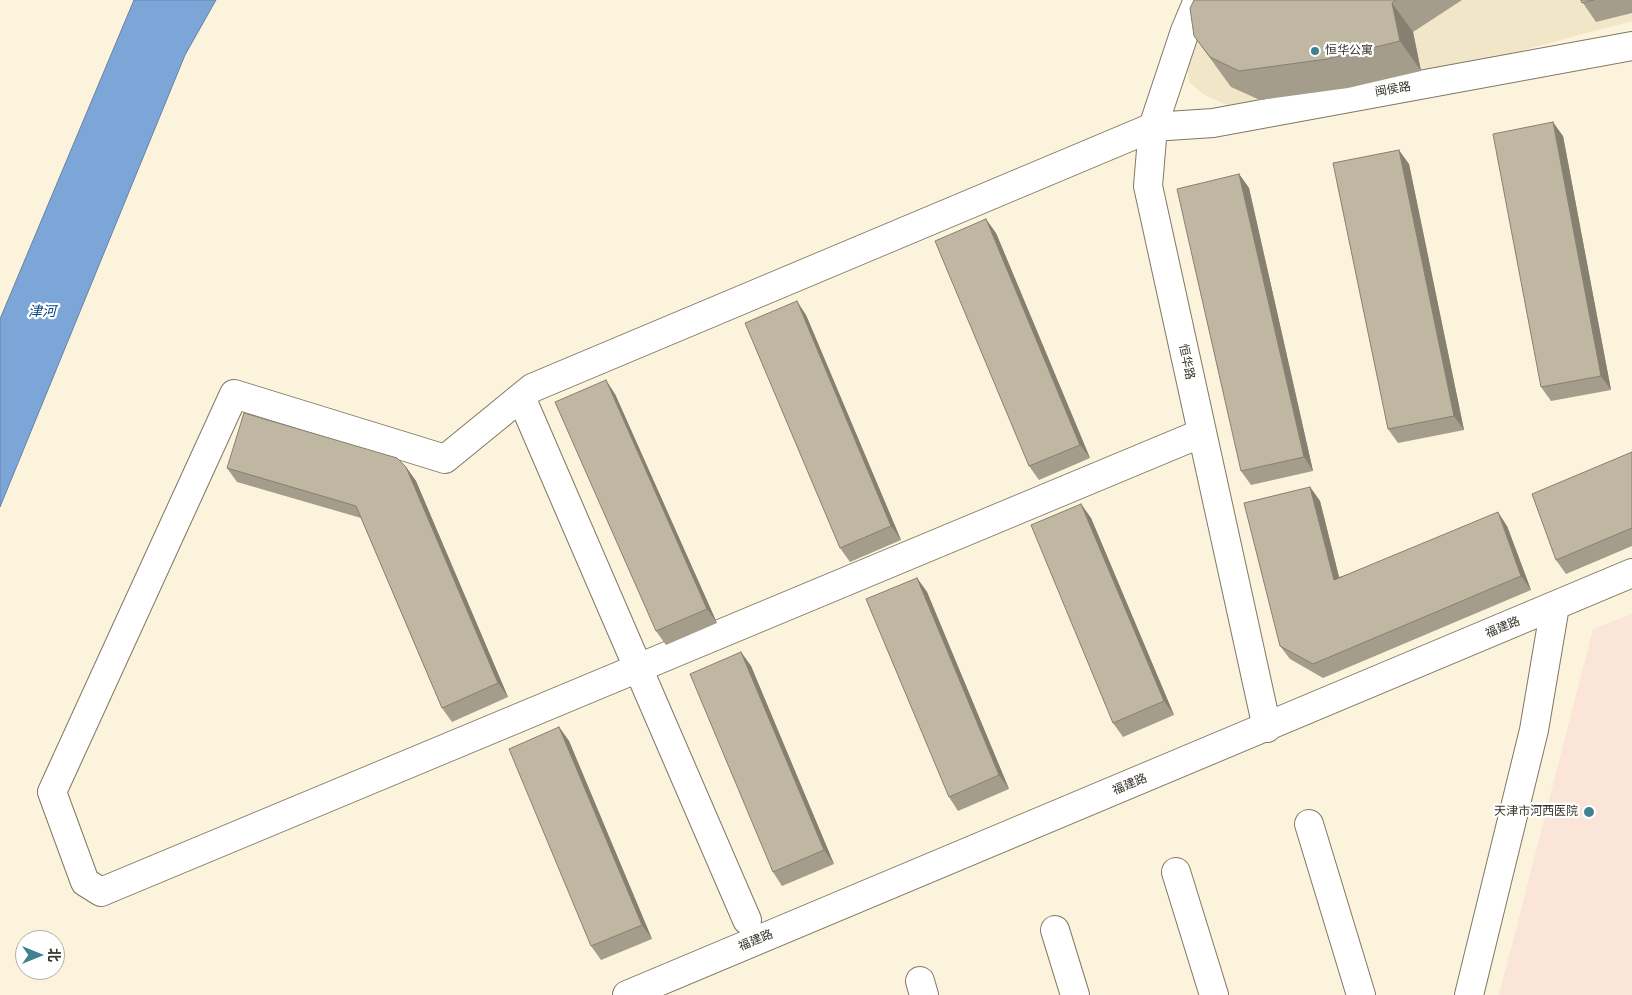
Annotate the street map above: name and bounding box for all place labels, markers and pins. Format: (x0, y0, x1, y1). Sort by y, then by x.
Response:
place label: 恒华公寓 (1325, 44, 1373, 58)
marker: 恒华公寓 (1309, 45, 1321, 57)
place label: 天津市河西医院 (1494, 805, 1578, 819)
marker: 天津市河西医院 (1582, 805, 1596, 819)

